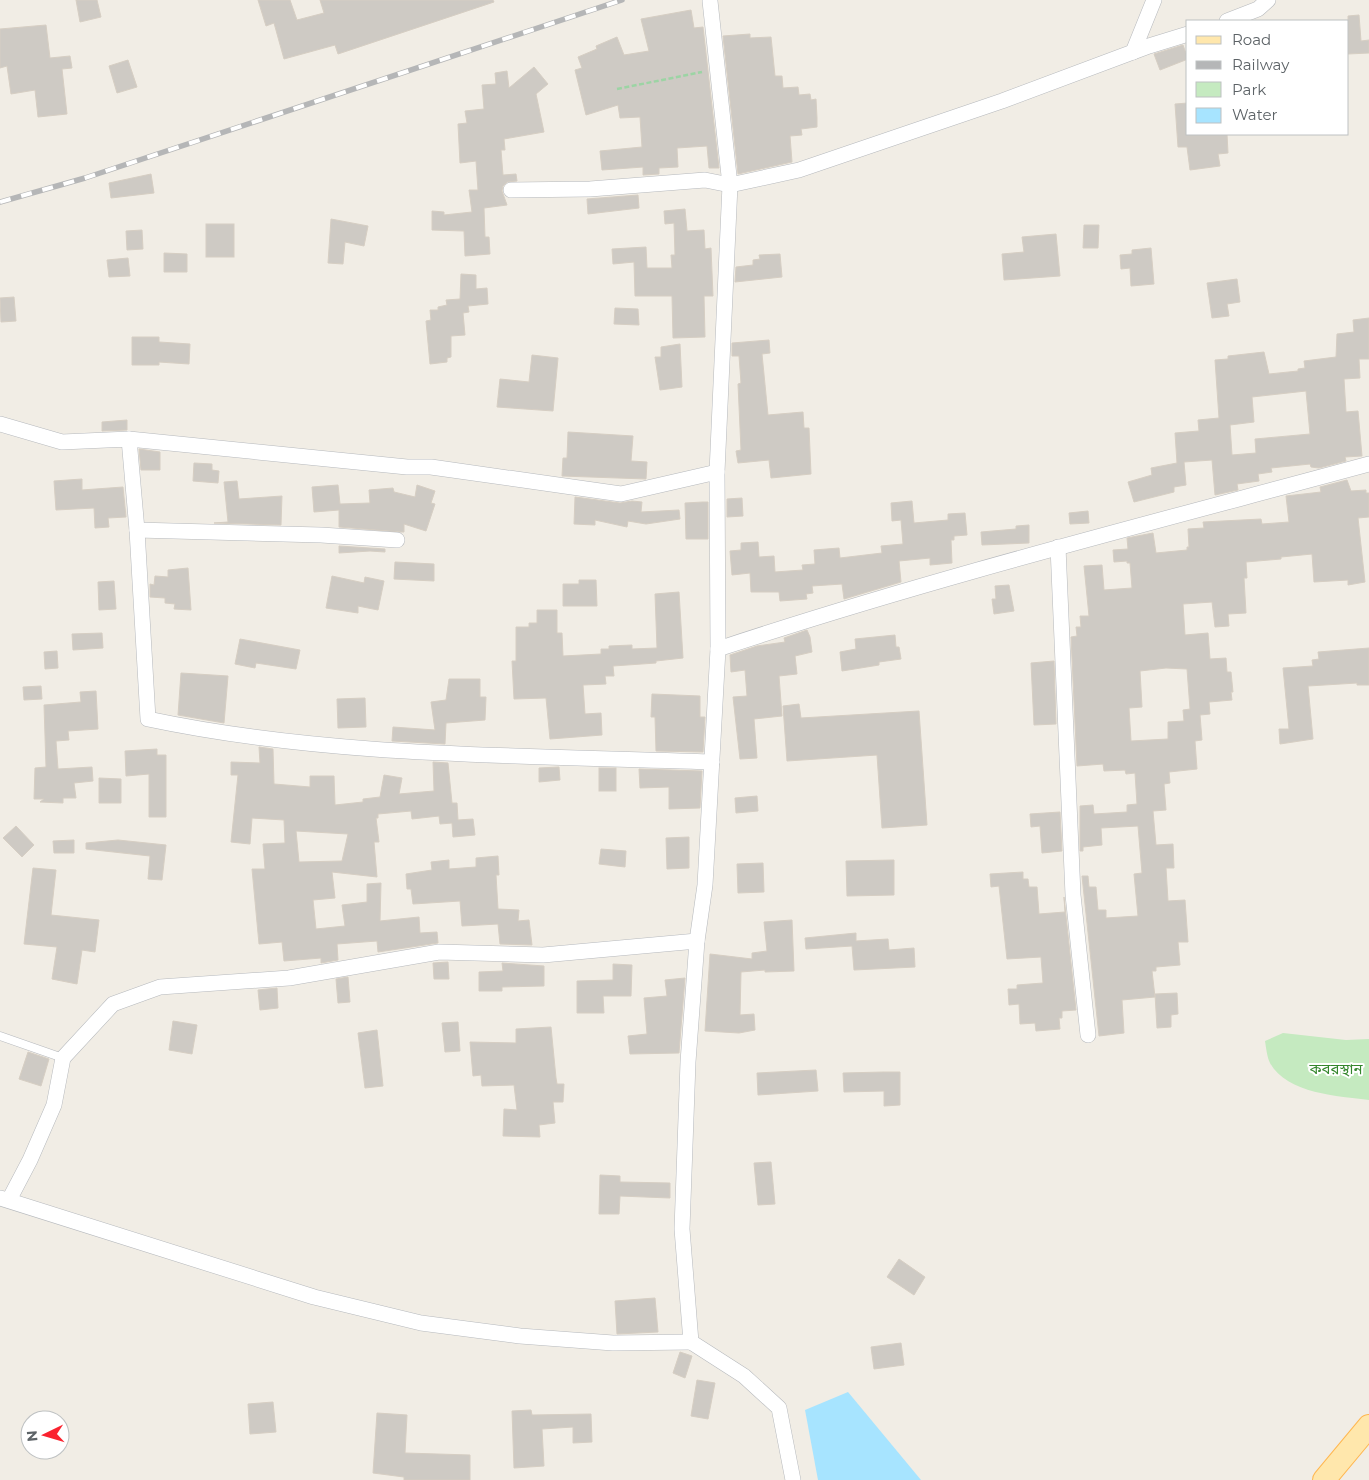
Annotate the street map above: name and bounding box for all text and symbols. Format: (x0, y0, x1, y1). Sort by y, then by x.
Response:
legend (1186, 20, 1349, 135)
text: Road (1232, 30, 1271, 49)
text: Railway (1232, 55, 1290, 74)
text: Park (1232, 80, 1266, 99)
text: Water (1232, 105, 1278, 124)
park label: কবরস্থান (1308, 1059, 1363, 1078)
north arrow (20, 1410, 70, 1460)
text: N (23, 1430, 42, 1443)

